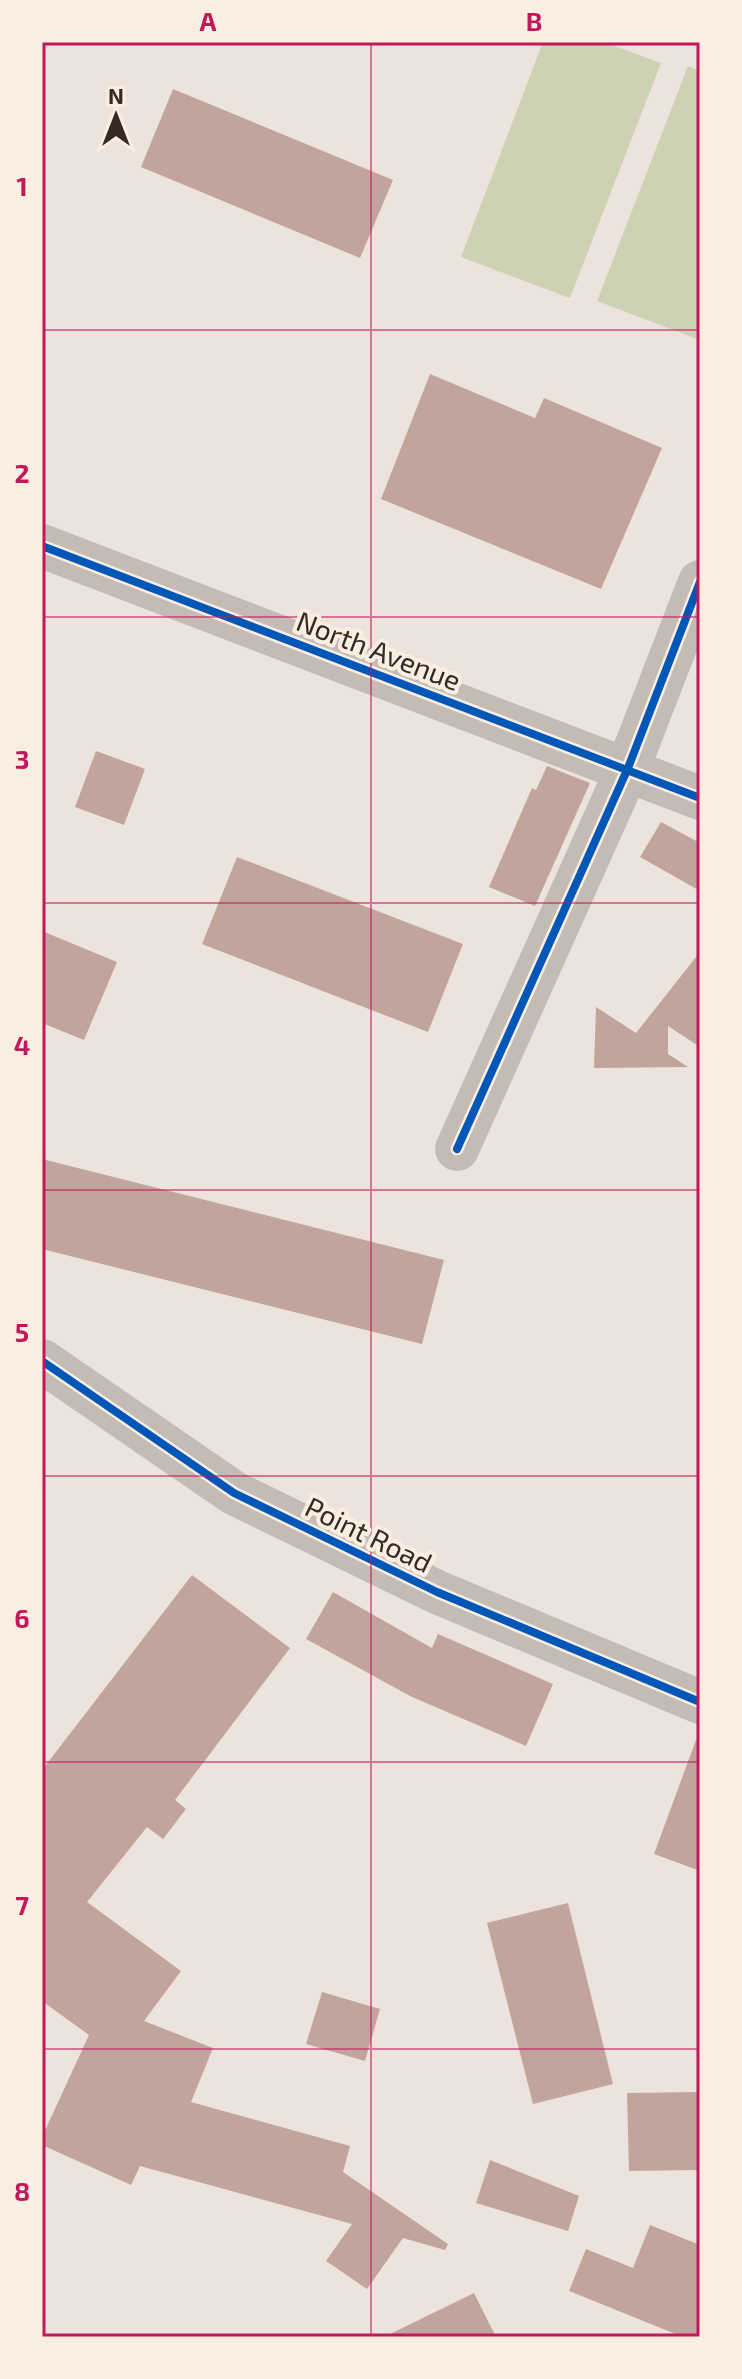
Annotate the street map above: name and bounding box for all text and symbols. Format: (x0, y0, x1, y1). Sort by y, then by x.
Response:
text: A (200, 5, 217, 36)
text: B (526, 5, 542, 36)
north arrow (76, 76, 156, 156)
text: N (108, 82, 124, 108)
text: 1 (16, 170, 28, 201)
text: 2 (14, 457, 30, 488)
street label: North Avenue (292, 603, 466, 697)
text: 3 (15, 743, 29, 774)
text: 4 (14, 1029, 30, 1060)
text: 5 (15, 1316, 29, 1347)
street label: Point Road (300, 1489, 438, 1579)
text: 6 (14, 1602, 30, 1633)
text: 7 (15, 1889, 29, 1920)
text: 8 (14, 2175, 30, 2206)

